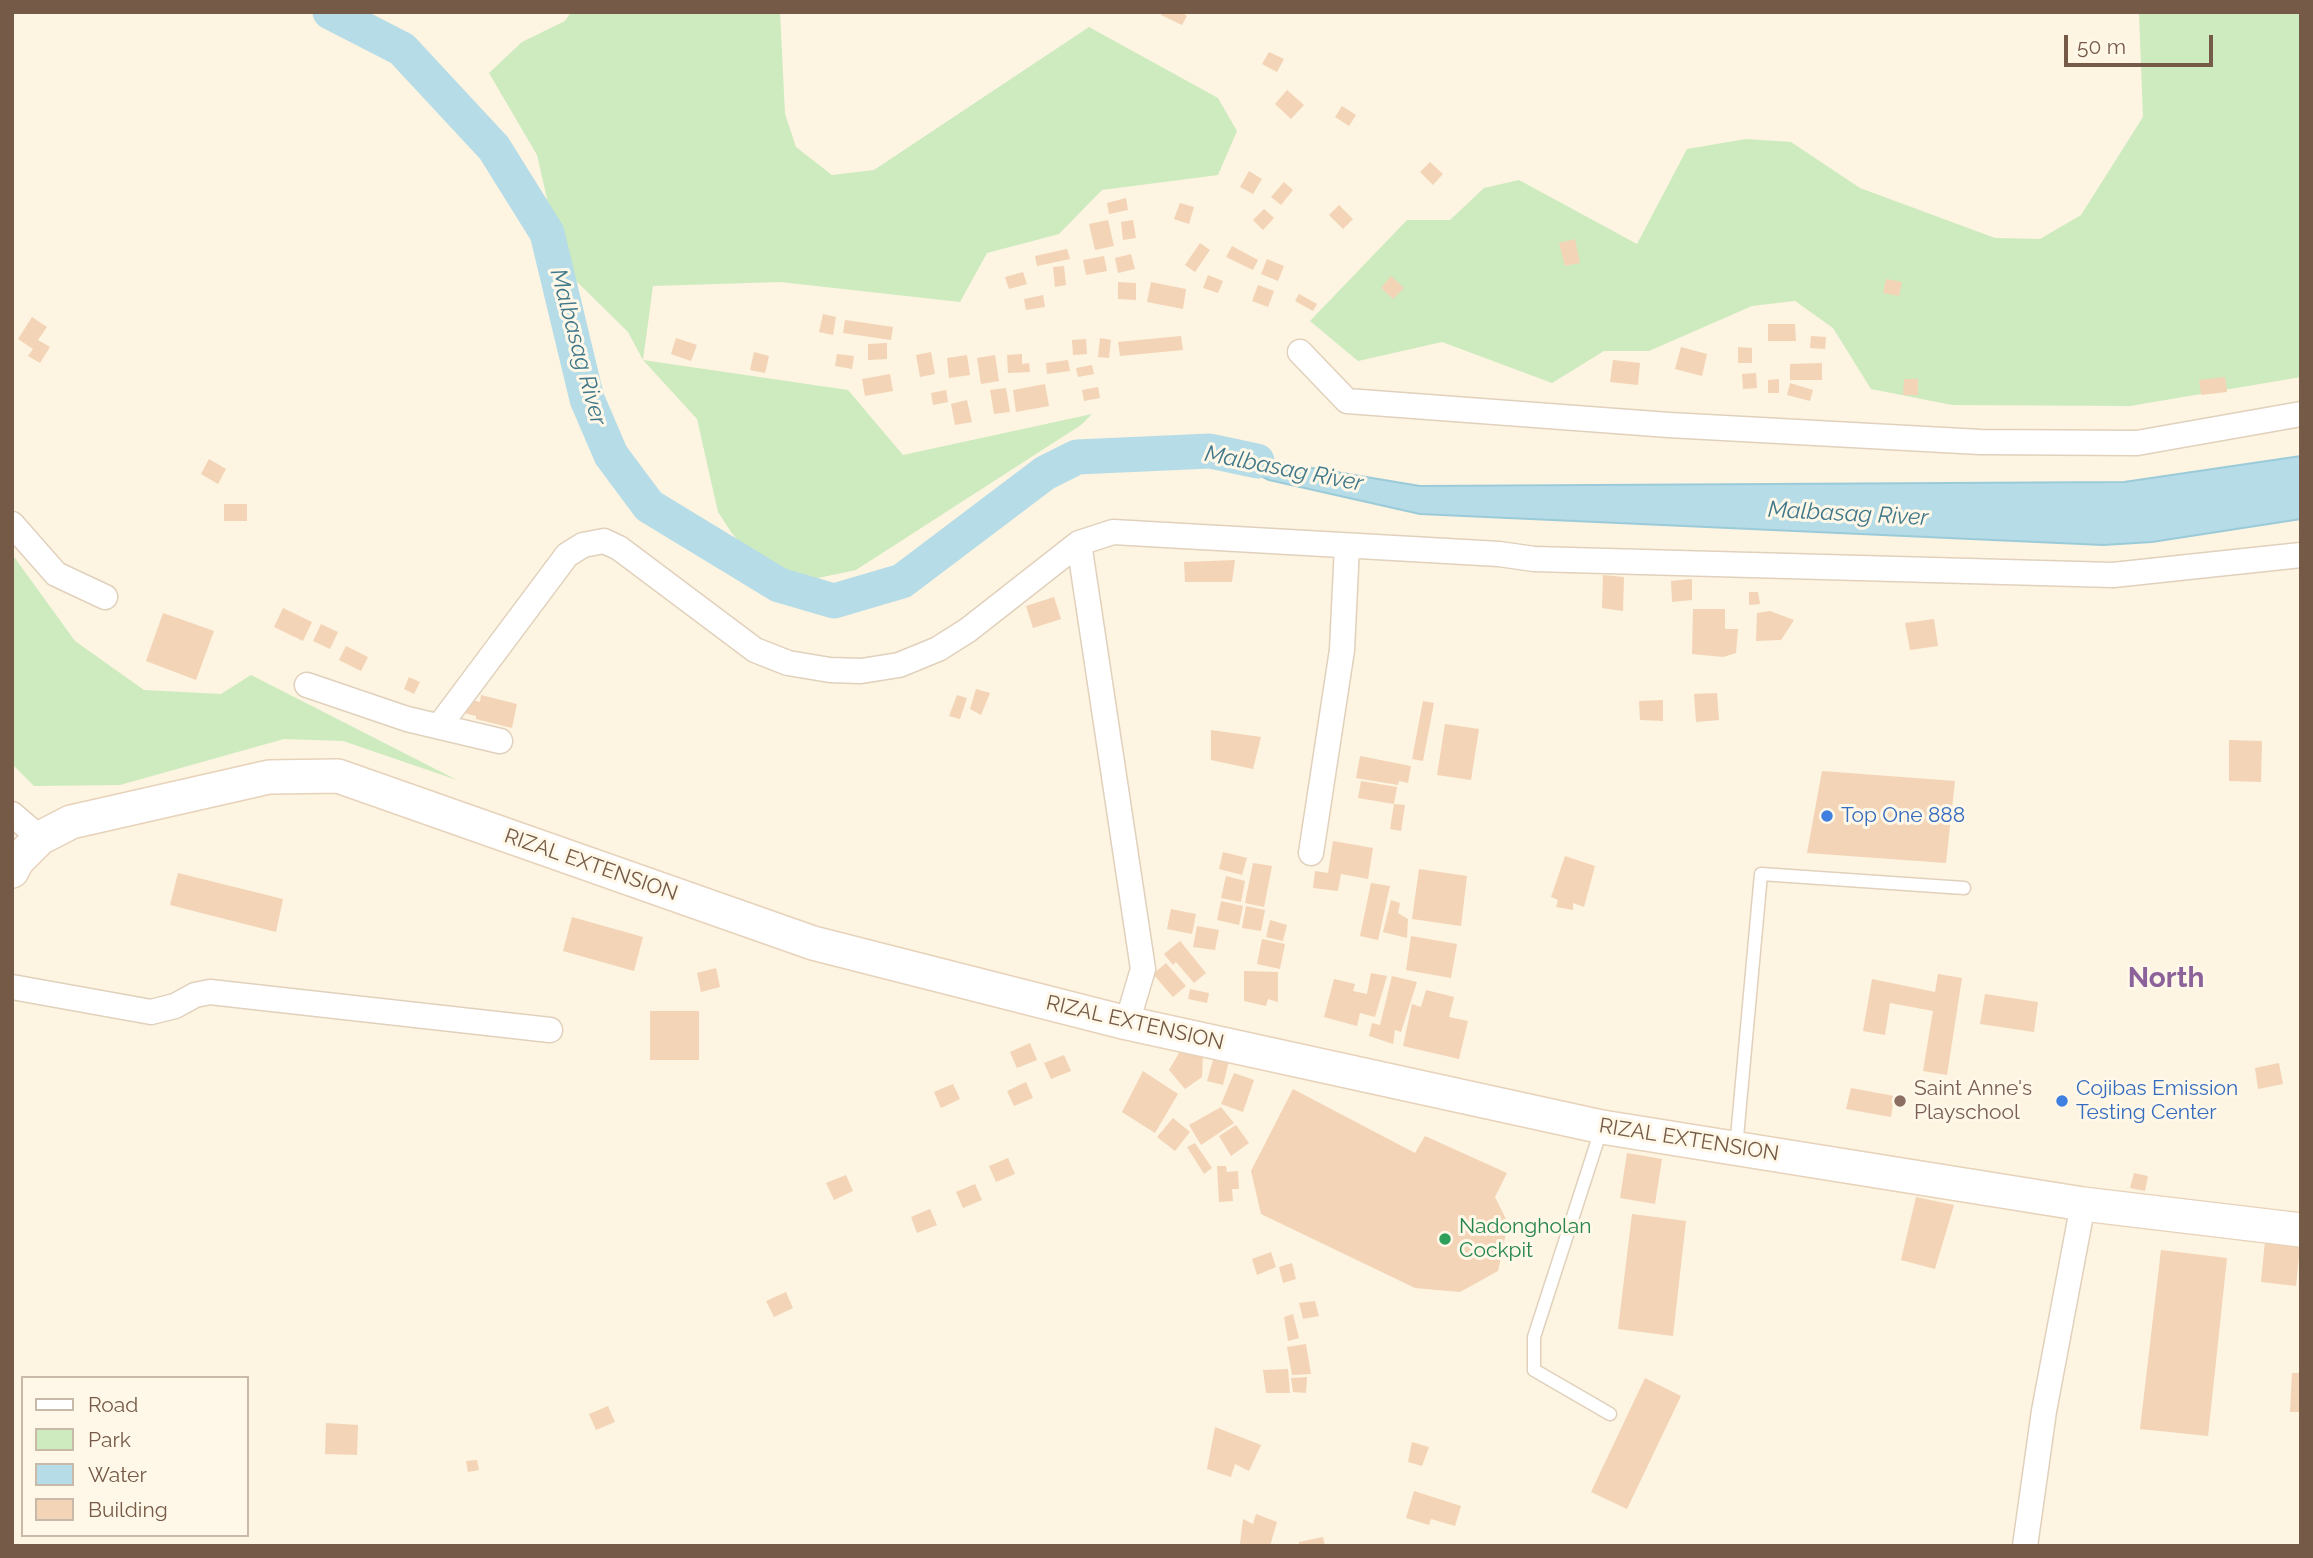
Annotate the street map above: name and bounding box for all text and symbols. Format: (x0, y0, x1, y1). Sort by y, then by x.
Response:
scale bar (2068, 21, 2217, 65)
text: 50 m (2077, 34, 2126, 59)
water label: Malbasag River (544, 266, 612, 428)
water label: Malbasag River (1202, 440, 1366, 498)
water label: Malbasag River (1767, 496, 1929, 532)
place label: Top One 888 (1841, 803, 1965, 829)
marker: Top One 888 (1819, 808, 1835, 824)
street label: RIZAL EXTENSION (501, 824, 681, 906)
district label: North (2128, 962, 2204, 996)
street label: RIZAL EXTENSION (1044, 990, 1226, 1056)
place label: Saint Anne's Playschool (1914, 1076, 2032, 1126)
place label: Cojibas Emission Testing Center (2076, 1076, 2238, 1126)
marker: Saint Anne's Playschool (1892, 1093, 1908, 1109)
marker: Cojibas Emission Testing Center (2054, 1093, 2070, 1109)
street label: RIZAL EXTENSION (1597, 1113, 1781, 1167)
place label: Nadongholan Cockpit (1459, 1214, 1591, 1264)
marker: Nadongholan Cockpit (1437, 1231, 1453, 1247)
legend (21, 1376, 248, 1537)
text: Road (88, 1392, 138, 1417)
text: Park (88, 1427, 131, 1452)
text: Water (88, 1462, 147, 1487)
text: Building (88, 1497, 168, 1522)

